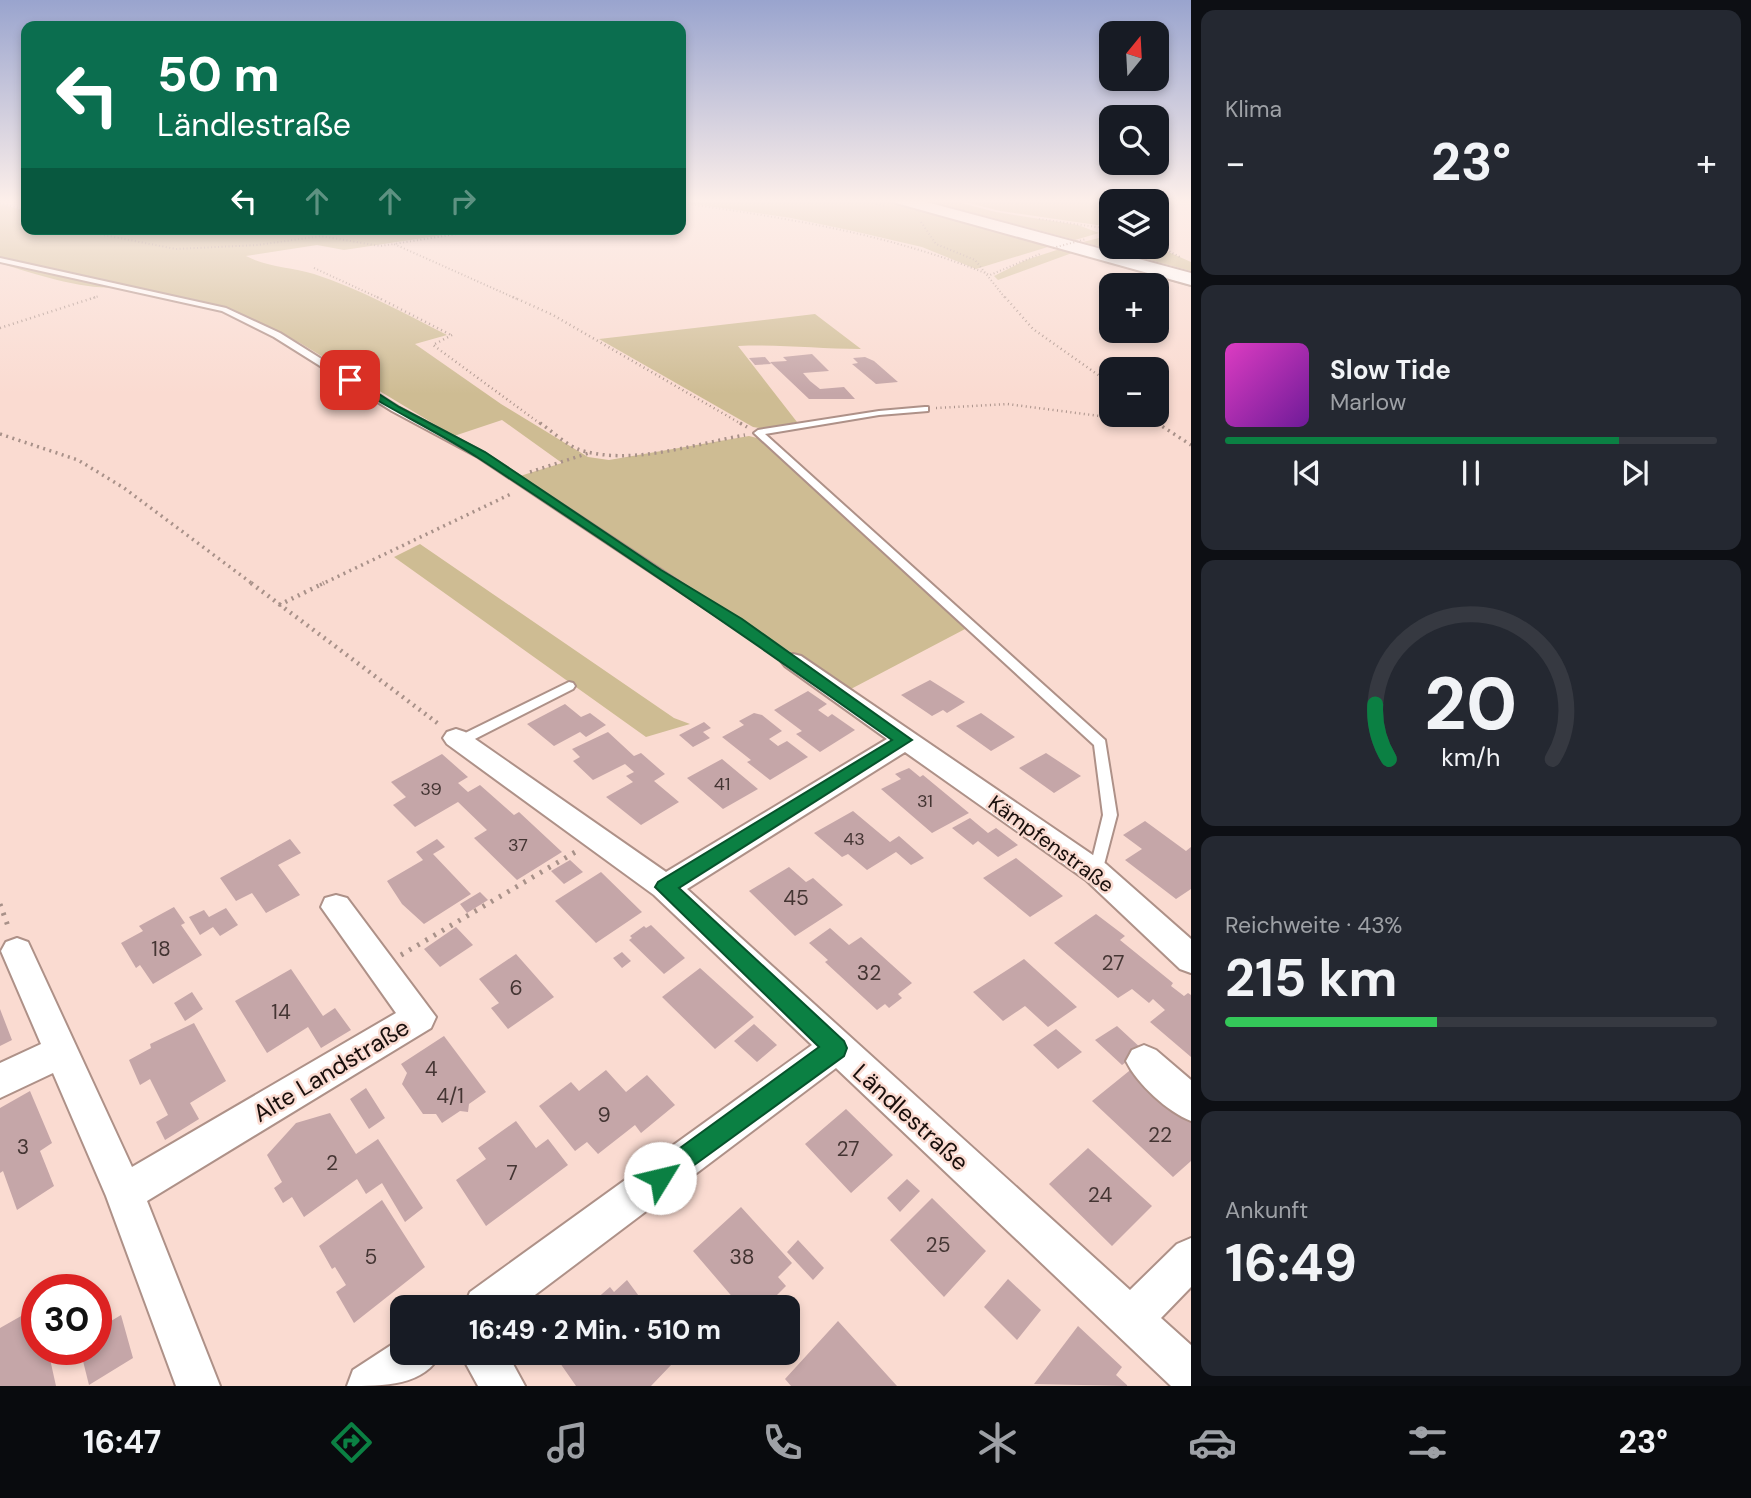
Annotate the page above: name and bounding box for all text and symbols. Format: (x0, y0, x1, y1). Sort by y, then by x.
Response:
north arrow (1099, 21, 1169, 91)
map controls (1099, 21, 1169, 427)
text: 50 m (157, 42, 280, 106)
icon: left (42, 49, 133, 140)
text: Klima (1225, 94, 1282, 124)
text: Ländlestraße (157, 104, 351, 146)
button: search (1099, 105, 1169, 175)
text: 23° (1431, 128, 1511, 196)
text: − (1225, 138, 1246, 188)
text: + (1696, 138, 1717, 188)
icon: left (225, 182, 263, 220)
icon: ahead (298, 182, 336, 220)
icon: ahead (371, 182, 409, 220)
icon: right (444, 182, 482, 220)
button: layers (1099, 189, 1169, 259)
button: + (1099, 273, 1169, 343)
pin (320, 350, 380, 410)
text: Slow Tide (1330, 353, 1451, 387)
button: − (1099, 357, 1169, 427)
icon: arrive (331, 361, 369, 399)
text: Marlow (1330, 387, 1406, 417)
icon: previous (1288, 454, 1326, 492)
icon: pause (1452, 454, 1490, 492)
icon: next (1616, 454, 1654, 492)
text: 20 (1425, 657, 1517, 752)
text: km/h (1441, 741, 1501, 774)
house number: 41 (714, 772, 730, 796)
house number: 39 (420, 777, 442, 801)
house number: 31 (917, 789, 933, 813)
street label: Kämpfenstraße (983, 789, 1119, 899)
house number: 43 (843, 827, 865, 851)
house number: 37 (508, 833, 528, 857)
house number: 45 (783, 884, 809, 912)
text: Reichweite · 43% (1225, 910, 1402, 940)
house number: 18 (151, 935, 171, 963)
text: 215 km (1225, 944, 1397, 1012)
house number: 27 (1102, 949, 1124, 977)
house number: 32 (857, 959, 881, 987)
house number: 6 (509, 974, 523, 1002)
house number: 14 (271, 998, 291, 1026)
street label: Alte Landstraße (247, 1011, 415, 1129)
house number: 4 (425, 1055, 438, 1083)
street label: Ländlestraße (847, 1057, 975, 1177)
house number: 4/1 (436, 1082, 464, 1110)
house number: 9 (597, 1101, 611, 1129)
house number: 22 (1148, 1121, 1172, 1149)
house number: 3 (17, 1133, 29, 1161)
house number: 27 (837, 1135, 859, 1163)
position arrow (623, 1141, 697, 1215)
house number: 2 (326, 1149, 338, 1177)
house number: 7 (506, 1159, 518, 1187)
house number: 24 (1088, 1181, 1112, 1209)
text: Ankunft (1225, 1195, 1308, 1225)
text: 16:49 (1225, 1229, 1357, 1297)
house number: 25 (926, 1231, 950, 1259)
house number: 5 (365, 1243, 377, 1271)
house number: 38 (729, 1243, 755, 1271)
speed limit sign: 30 (21, 1274, 112, 1365)
text: 16:49 · 2 Min. · 510 m (469, 1313, 721, 1347)
icon: directions (327, 1418, 376, 1467)
icon: music (543, 1418, 592, 1467)
icon: phone (758, 1418, 807, 1467)
icon: climate (973, 1418, 1022, 1467)
icon: car (1188, 1418, 1237, 1467)
icon: filters (1403, 1418, 1452, 1467)
text: 16:47 (83, 1421, 161, 1463)
text: 23° (1618, 1421, 1668, 1463)

